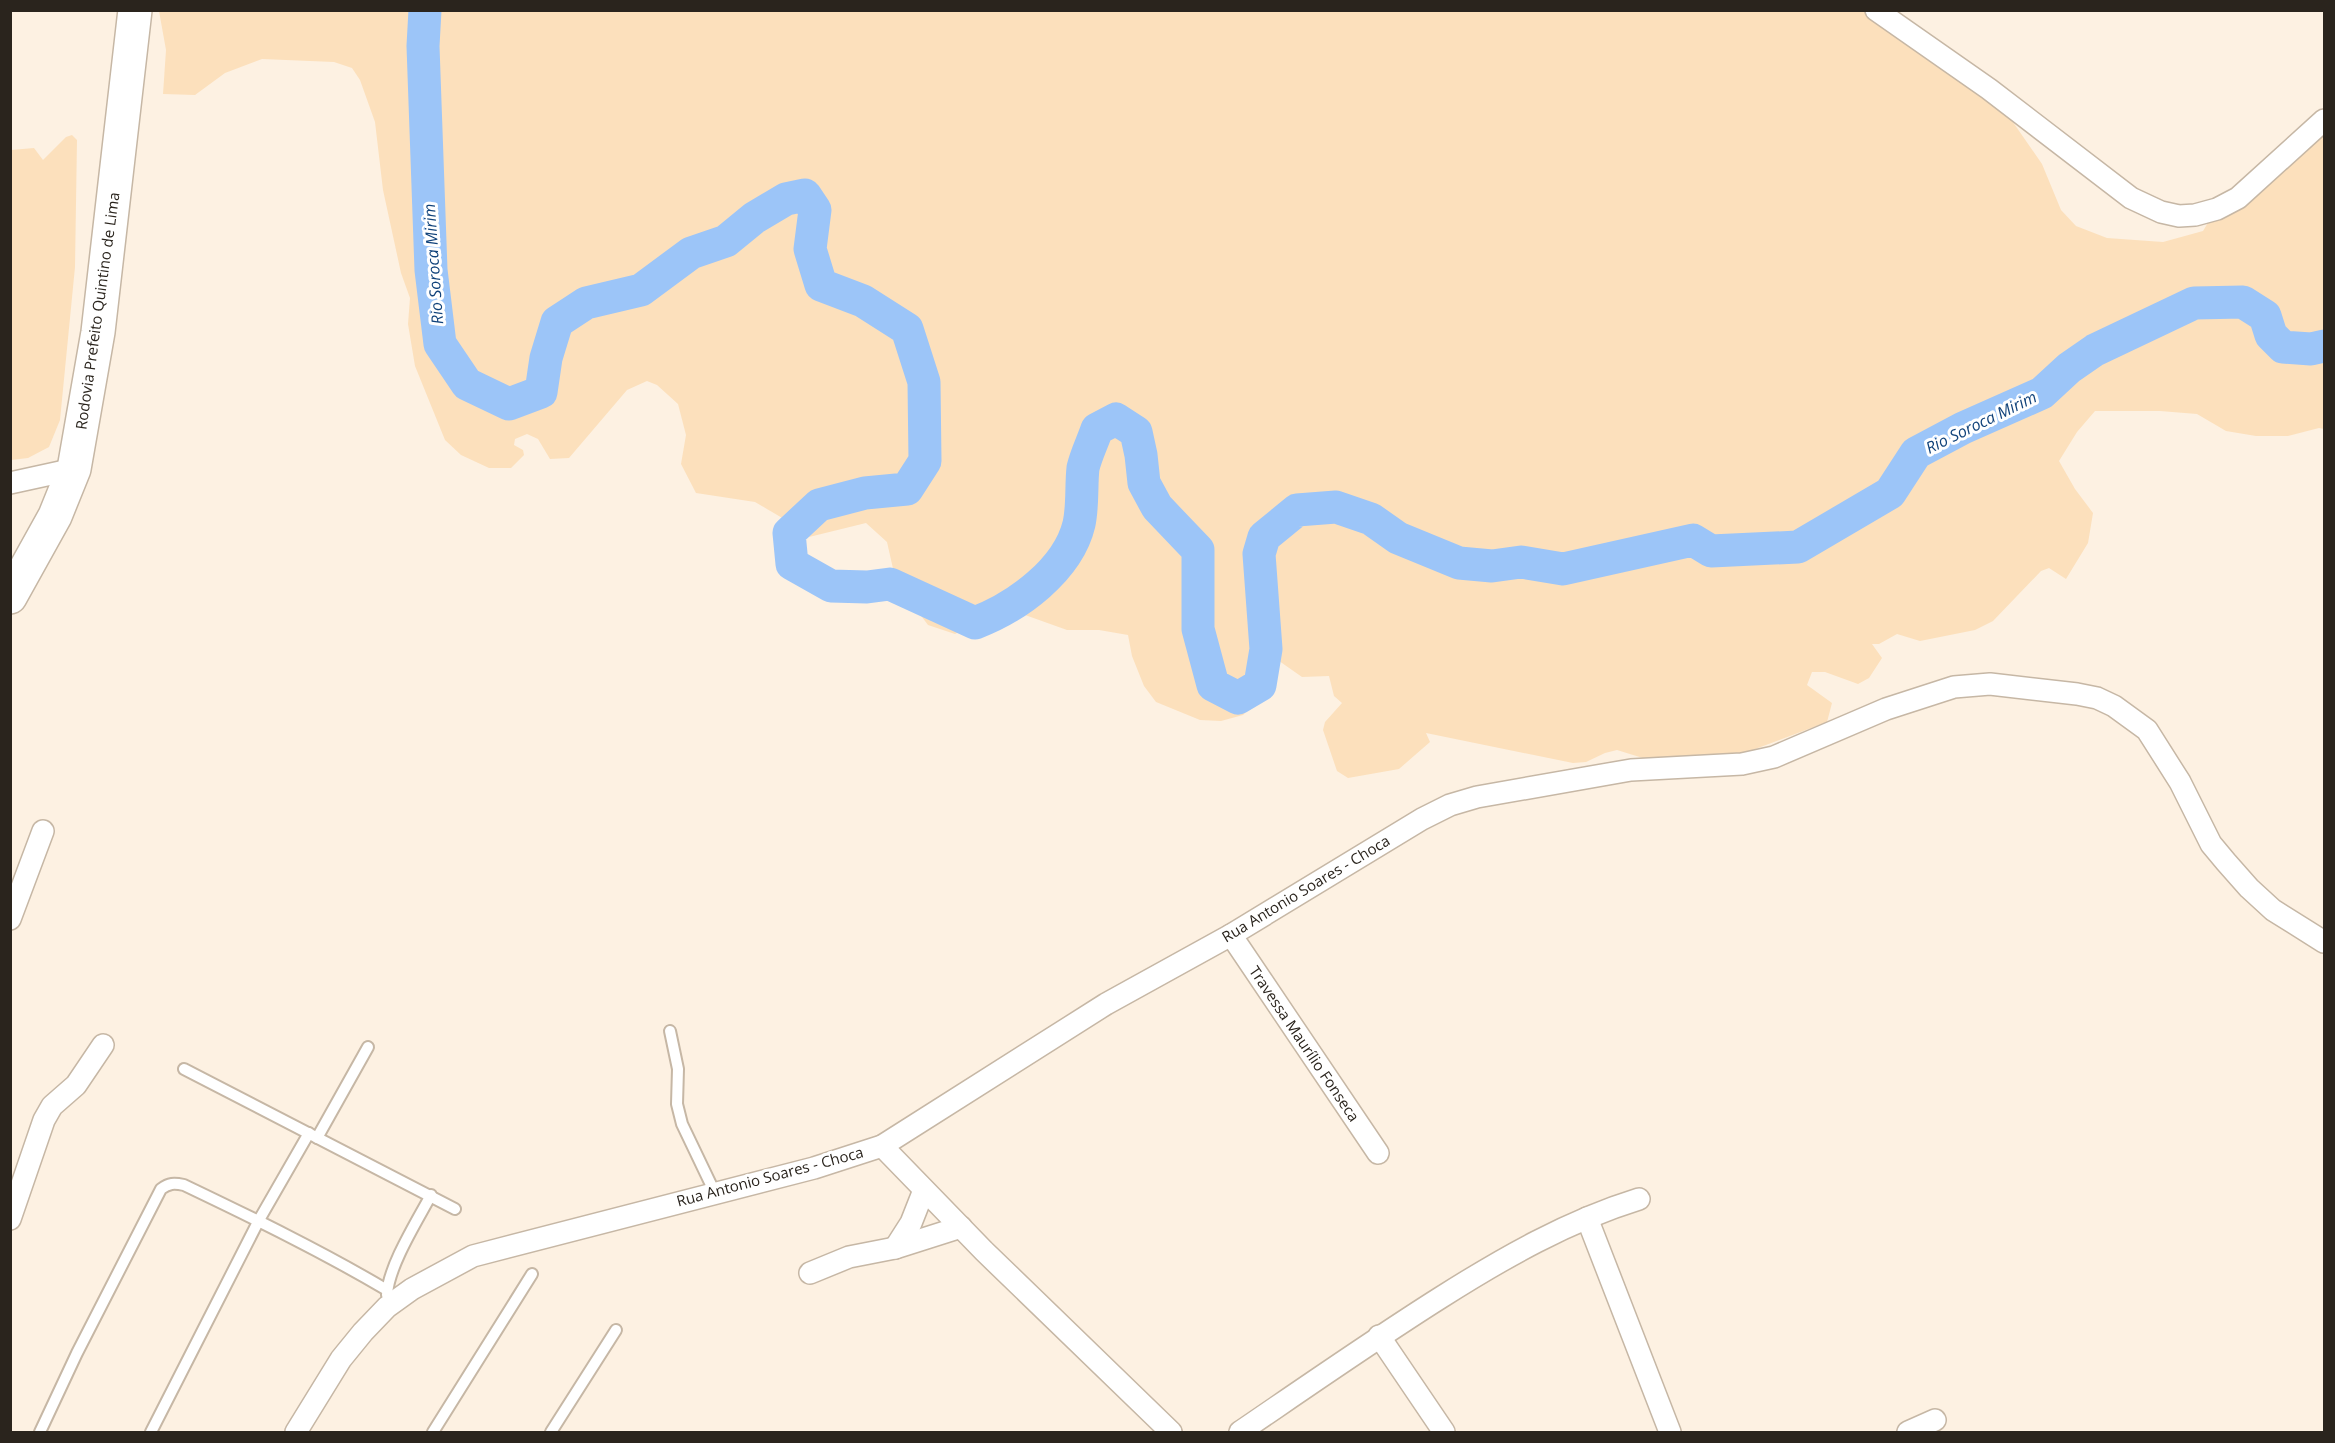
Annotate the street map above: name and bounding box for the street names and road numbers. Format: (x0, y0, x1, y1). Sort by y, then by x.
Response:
street label: Rodovia Prefeito Quintino de Lima (70, 191, 124, 431)
street label: Rua Antonio Soares - Choca (1218, 830, 1393, 946)
street label: Travessa Maurílio Fonseca (1245, 962, 1364, 1125)
street label: Rua Antonio Soares - Choca (674, 1141, 865, 1211)

